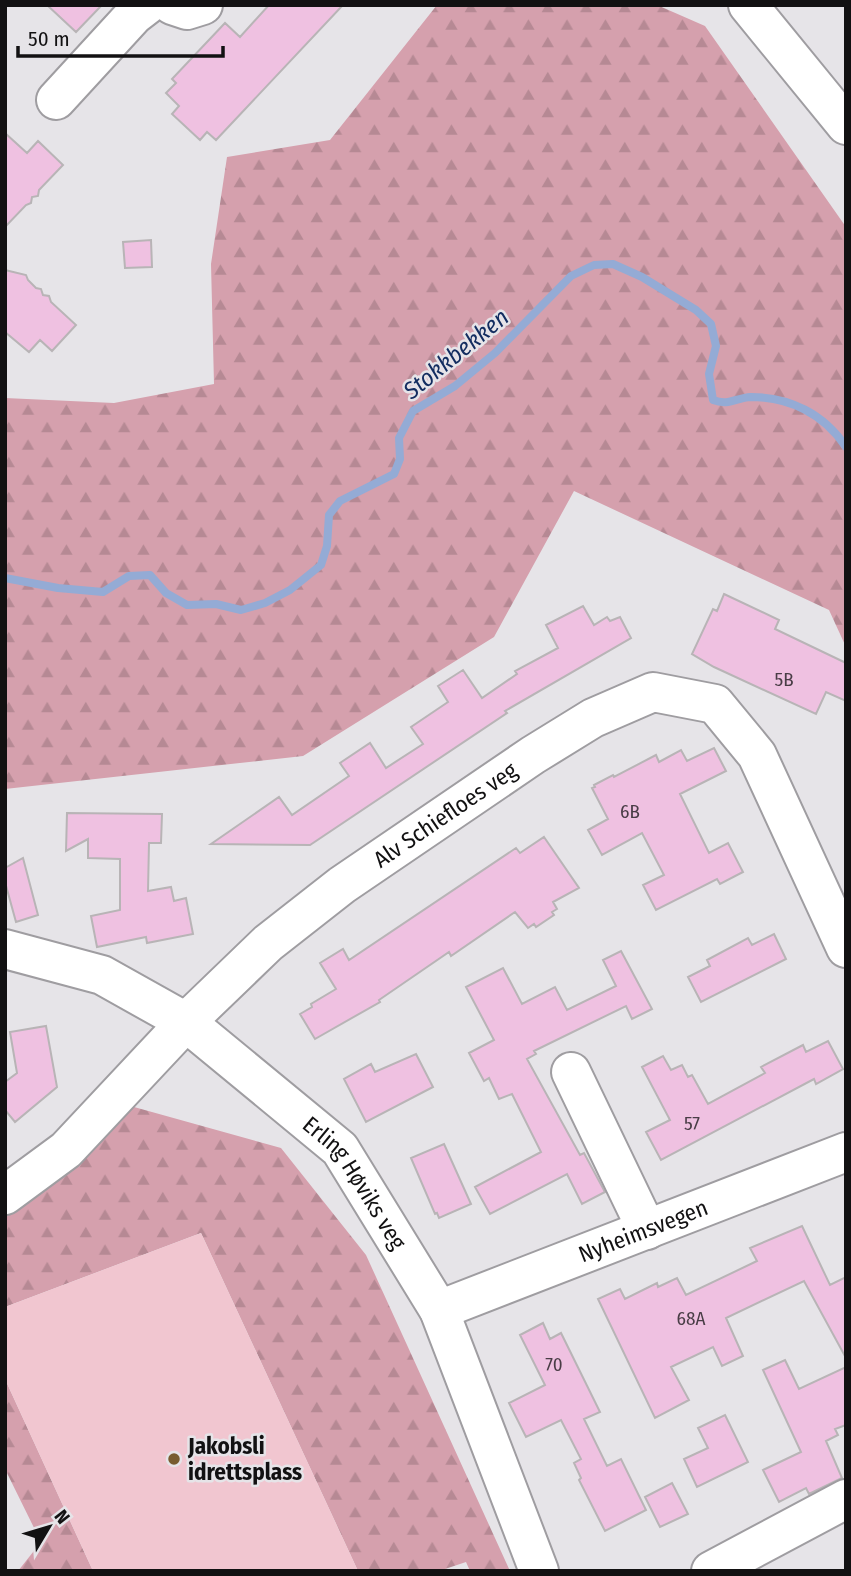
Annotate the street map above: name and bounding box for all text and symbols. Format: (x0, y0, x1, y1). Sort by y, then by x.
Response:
scale bar (18, 14, 222, 58)
text: 50 m (28, 26, 70, 52)
water label: Stokkbekken (397, 303, 514, 406)
house number: 5B (774, 668, 794, 691)
street label: Alv Schiefloes veg (368, 756, 523, 874)
house number: 6B (620, 800, 640, 823)
street label: Erling Høviks veg (297, 1110, 412, 1255)
house number: 57 (684, 1112, 700, 1135)
street label: Nyheimsvegen (575, 1193, 712, 1268)
house number: 68A (677, 1307, 705, 1330)
house number: 70 (545, 1353, 563, 1376)
place label: Jakobsli idrettsplass (187, 1432, 302, 1486)
marker: Jakobsli idrettsplass (166, 1451, 182, 1467)
north arrow (14, 1492, 84, 1562)
text: N (49, 1505, 75, 1528)

